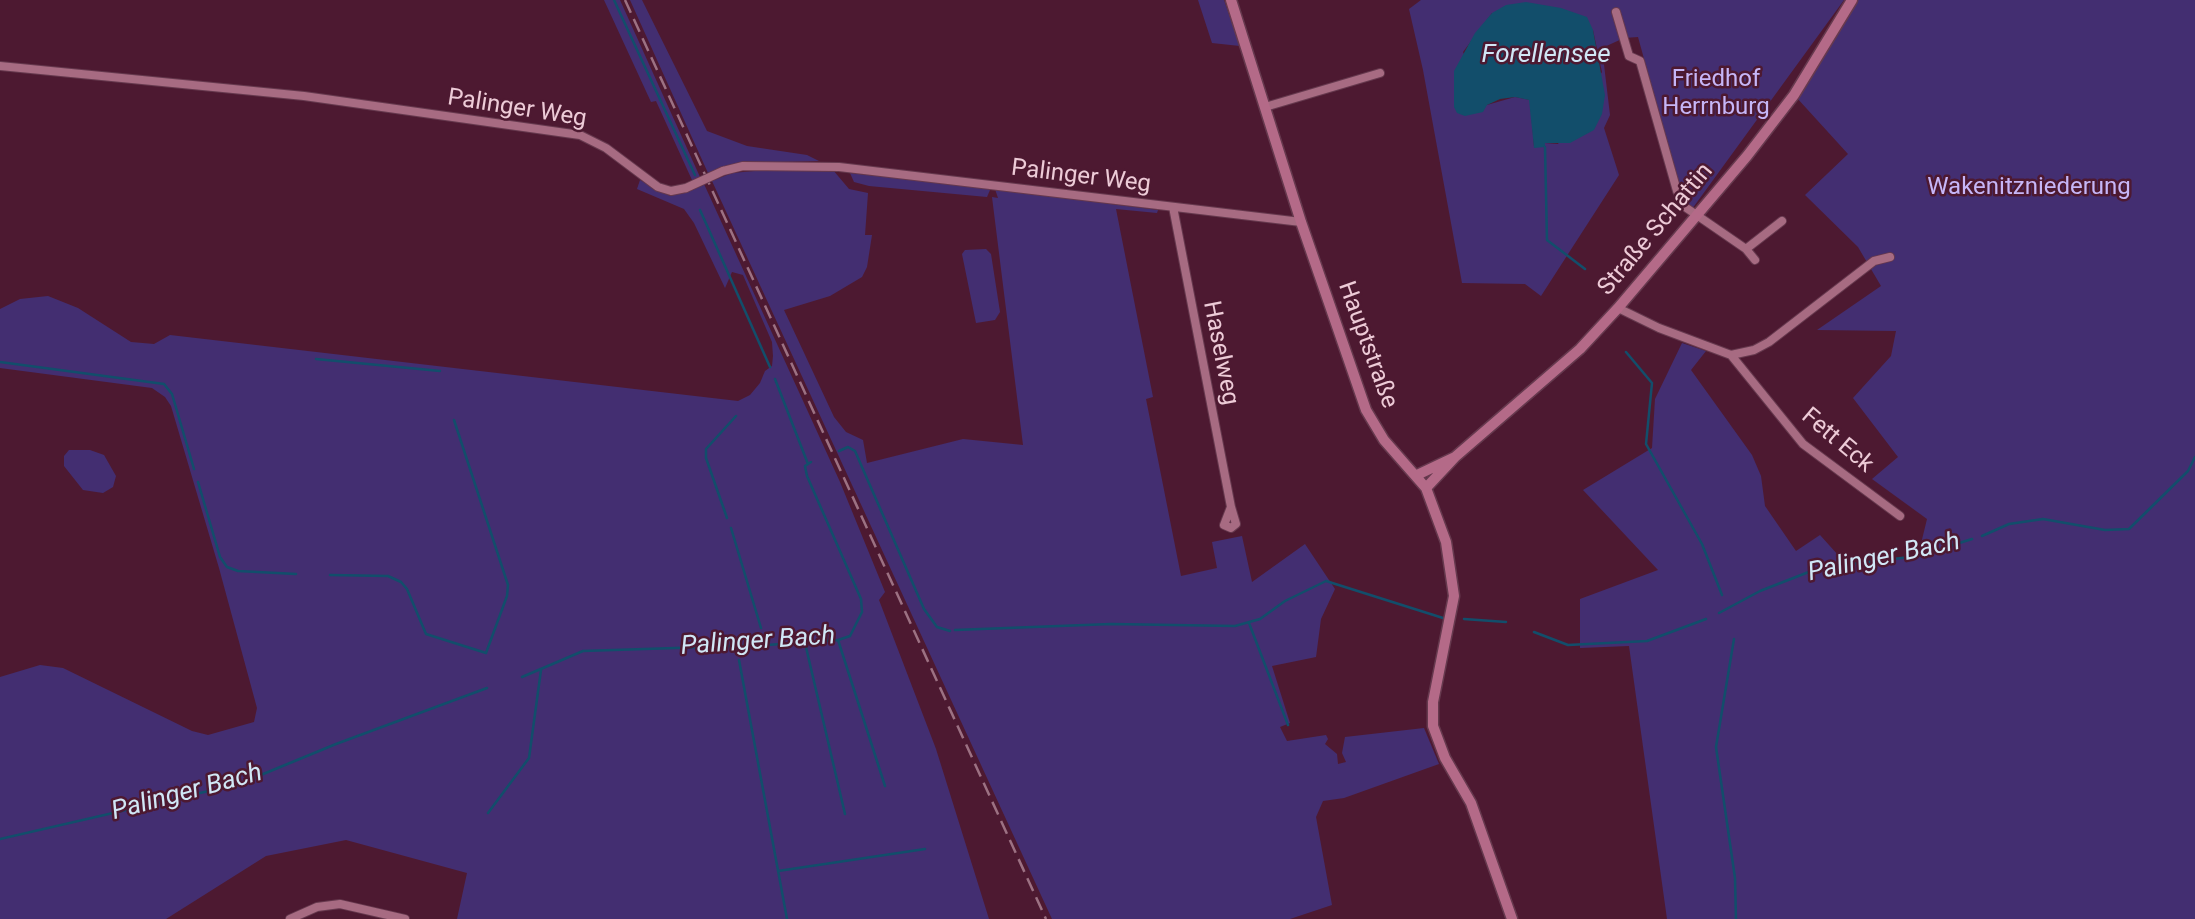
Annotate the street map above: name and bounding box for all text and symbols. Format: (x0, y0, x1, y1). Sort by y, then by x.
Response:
water label: Forellensee (1481, 39, 1611, 71)
park label: Friedhof Herrnburg (1662, 66, 1770, 122)
street label: Palinger Weg (445, 84, 589, 134)
street label: Palinger Weg (1010, 154, 1152, 200)
street label: Straße Schattin (1592, 158, 1720, 302)
park label: Wakenitzniederung (1927, 174, 2131, 202)
street label: Hauptstraße (1331, 278, 1403, 412)
street label: Haselweg (1196, 299, 1244, 407)
street label: Fett Eck (1795, 402, 1879, 480)
water label: Palinger Bach (1805, 527, 1963, 589)
water label: Palinger Bach (680, 621, 836, 663)
water label: Palinger Bach (108, 758, 266, 828)

